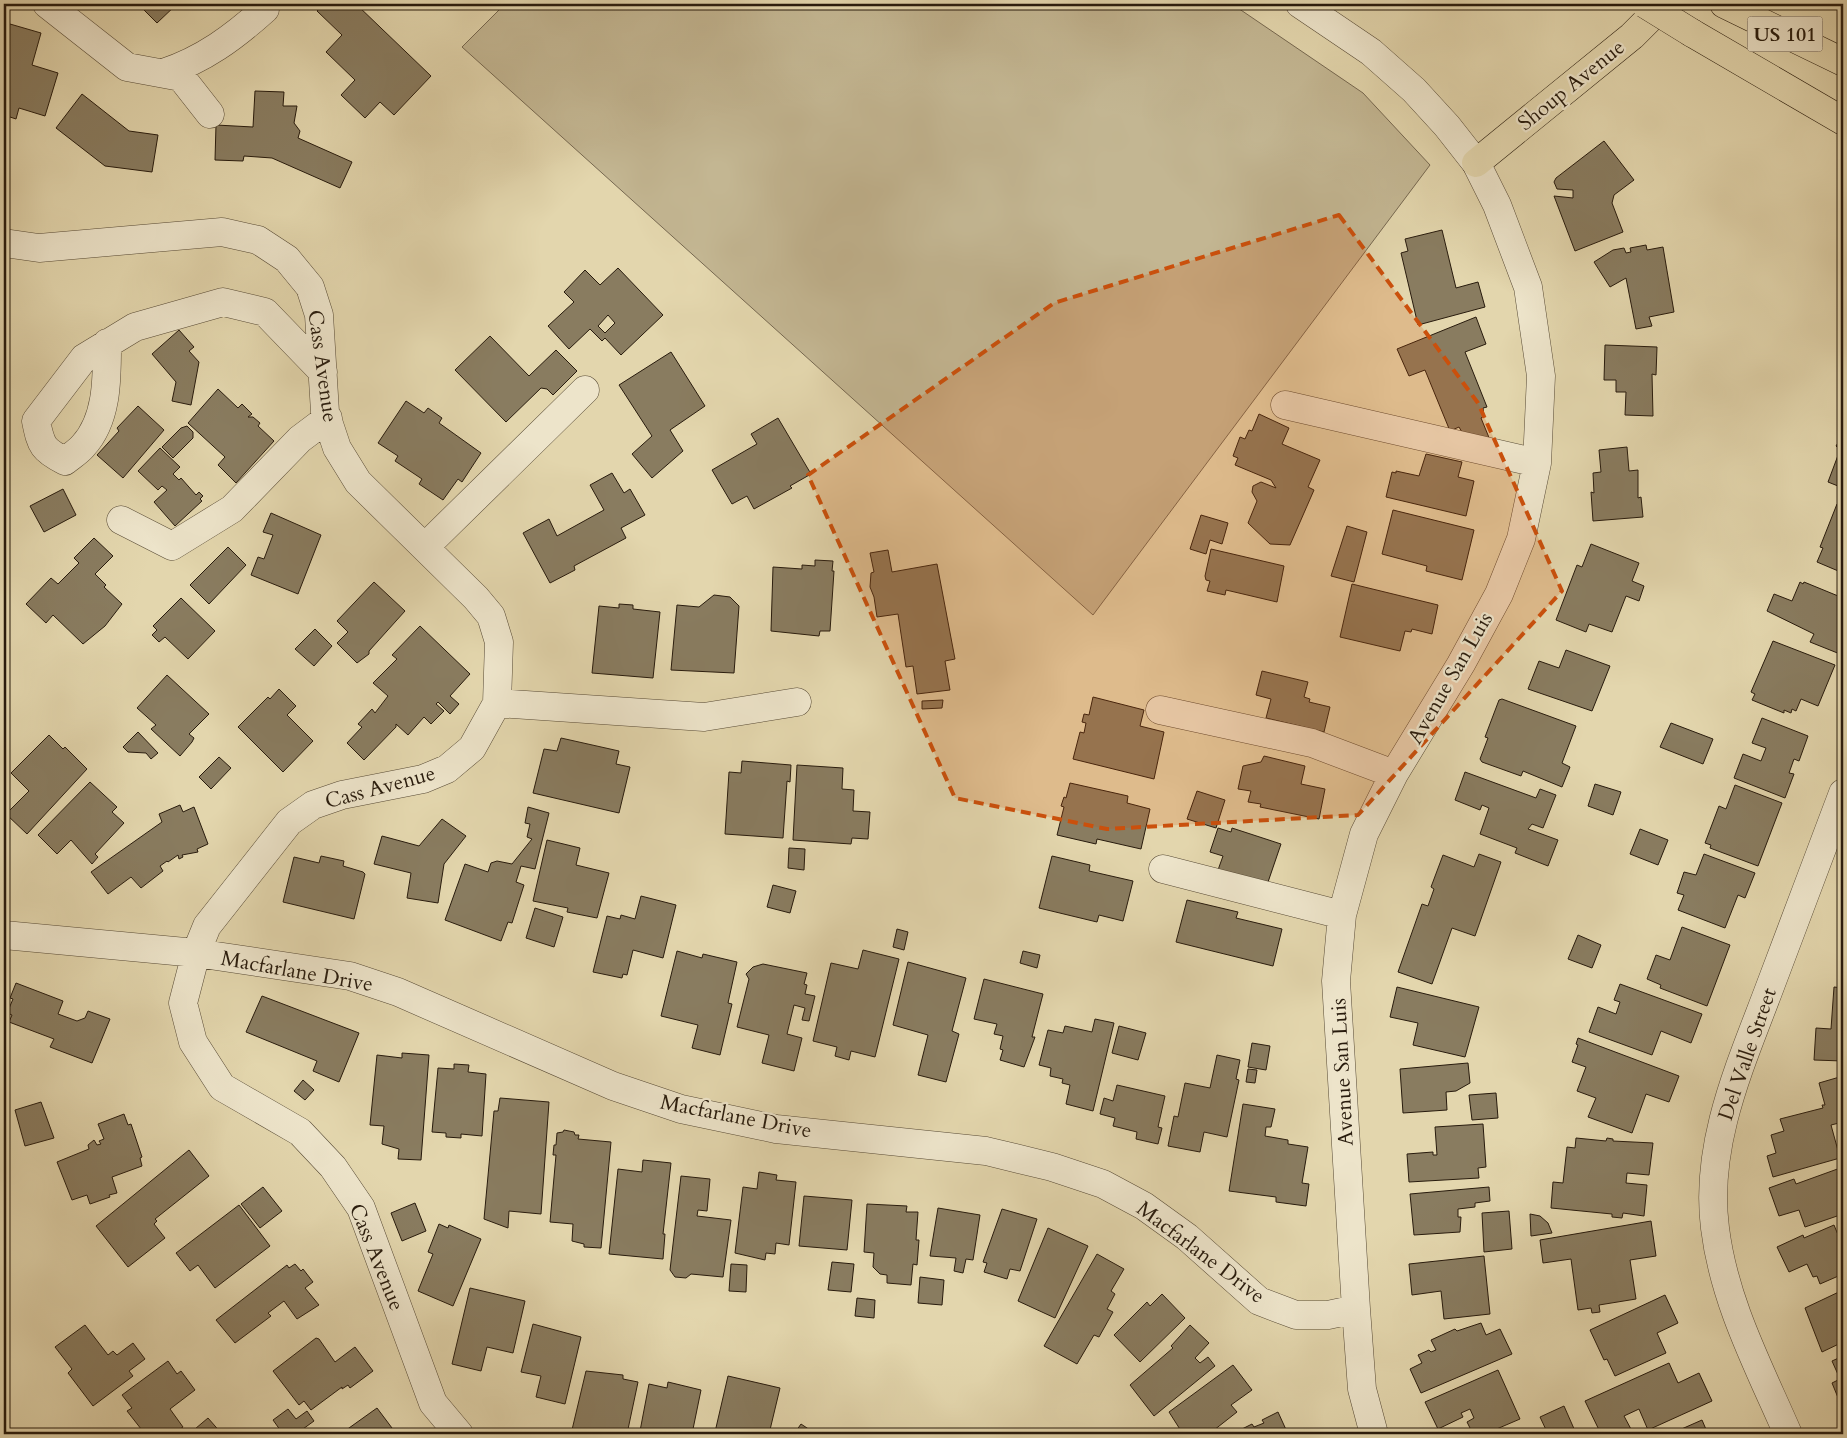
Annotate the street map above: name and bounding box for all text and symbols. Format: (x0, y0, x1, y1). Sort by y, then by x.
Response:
road number: US 101 (1748, 16, 1822, 52)
street label: Shoup Avenue (1512, 33, 1631, 138)
street label: Cass Avenue (300, 308, 345, 424)
street label: Avenue San Luis (1401, 607, 1500, 750)
street label: Cass Avenue (322, 759, 438, 816)
street label: Macfarlane Drive (219, 944, 375, 999)
street label: Del Valle Street (1711, 984, 1784, 1124)
street label: Avenue San Luis (1324, 997, 1361, 1147)
street label: Macfarlane Drive (658, 1088, 814, 1145)
street label: Macfarlane Drive (1131, 1195, 1271, 1310)
street label: Cass Avenue (342, 1199, 411, 1315)

